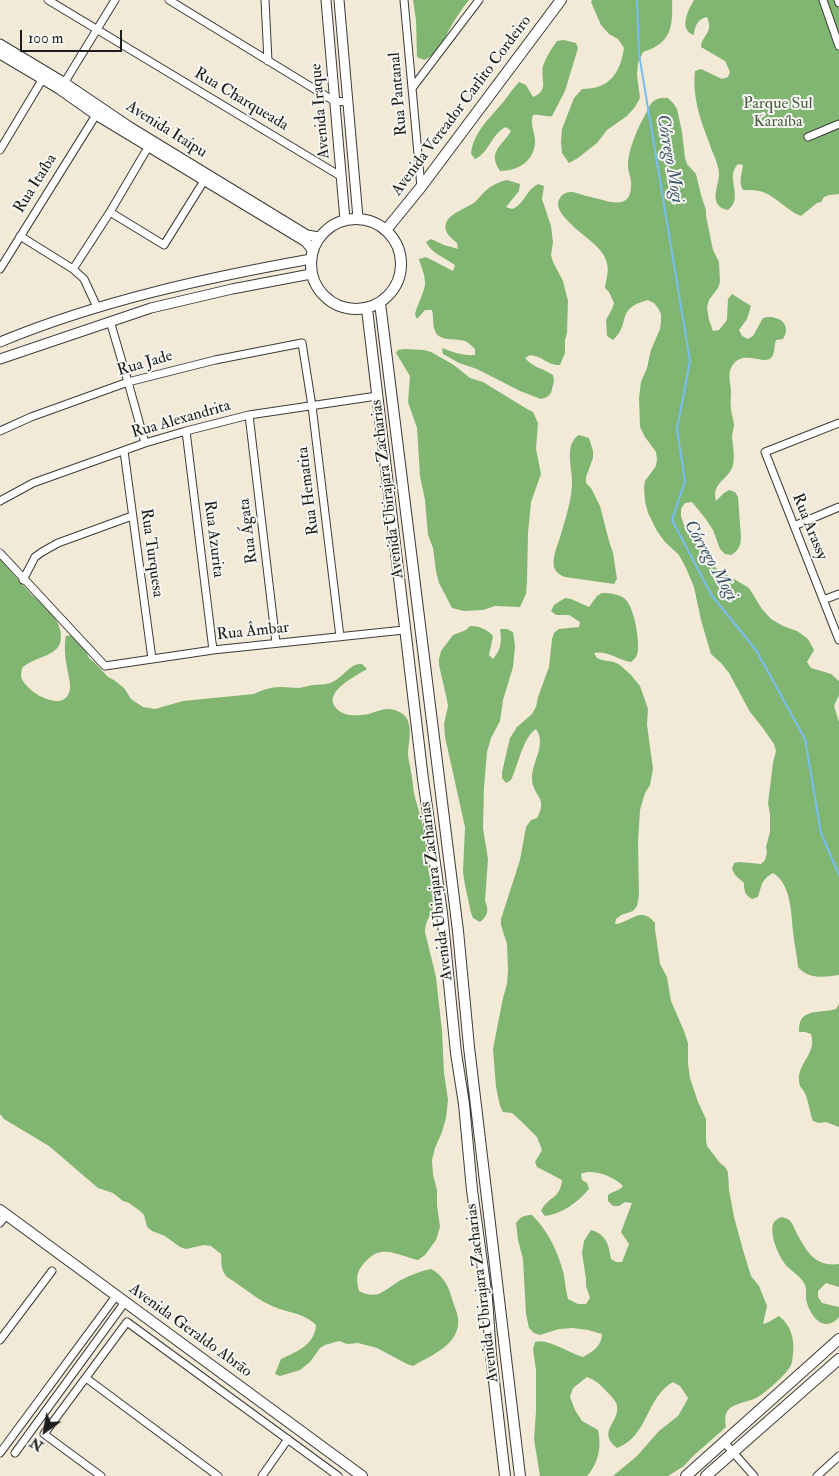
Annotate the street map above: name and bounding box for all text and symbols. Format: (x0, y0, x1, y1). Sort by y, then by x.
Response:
street label: Avenida Vereador Carlito Cordeiro (388, 12, 536, 200)
scale bar (22, 20, 125, 52)
text: 100 m (28, 29, 63, 48)
street label: Rua Pantanal (386, 51, 412, 137)
street label: Avenida Iraque (307, 62, 335, 160)
street label: Rua Charqueada (190, 64, 292, 136)
park label: Parque Sul Karaíba (743, 95, 813, 133)
street label: Avenida Itaipu (122, 97, 210, 163)
water label: Córrego Mogi (651, 113, 687, 205)
street label: Rua Itaíba (10, 151, 62, 217)
street label: Rua Jade (115, 347, 175, 381)
street label: Rua Alexandrita (129, 397, 233, 443)
street label: Avenida Ubirajara Zacharias (368, 399, 408, 579)
street label: Rua Hematita (294, 446, 324, 536)
street label: Rua Arassy (787, 491, 831, 563)
street label: Rua Ágata (235, 497, 263, 565)
street label: Rua Azurita (199, 499, 227, 579)
street label: Rua Turquesa (135, 507, 167, 599)
water label: Córrego Mogi (678, 517, 742, 605)
street label: Rua Âmbar (216, 619, 290, 645)
street label: Avenida Ubirajara Zacharias (417, 801, 457, 981)
street label: Avenida Ubirajara Zacharias (463, 1203, 503, 1383)
street label: Avenida Geraldo Abrão (125, 1280, 255, 1382)
north arrow (20, 1406, 70, 1456)
text: N (27, 1434, 47, 1455)

